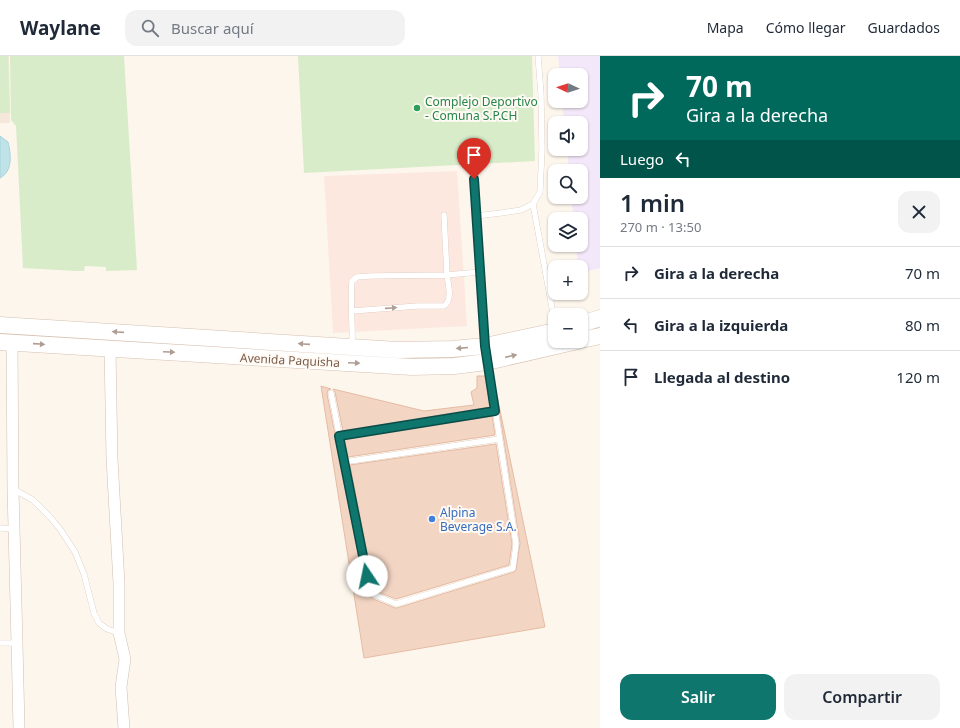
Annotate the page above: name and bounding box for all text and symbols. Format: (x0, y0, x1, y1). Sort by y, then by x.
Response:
search box (125, 10, 405, 46)
text: Waylane (20, 15, 101, 41)
icon: search (139, 17, 161, 39)
text: Buscar aquí (171, 18, 254, 38)
text: Mapa (707, 18, 744, 37)
text: Cómo llegar (766, 18, 846, 37)
text: Guardados (868, 18, 940, 37)
text: 70 m (686, 67, 753, 105)
north arrow (548, 68, 588, 108)
map controls (548, 68, 588, 348)
icon: right (620, 72, 672, 124)
place label: Complejo Deportivo - Comuna S.P.CH (425, 93, 538, 124)
marker: Complejo Deportivo - Comuna S.P.CH (412, 103, 422, 113)
text: Gira a la derecha (686, 103, 828, 127)
button: sound (548, 116, 588, 156)
pin (457, 138, 491, 179)
icon: arrive (463, 144, 485, 166)
icon: left (672, 148, 694, 170)
text: Luego (620, 149, 664, 169)
button: search (548, 164, 588, 204)
text: 1 min (620, 186, 685, 219)
button: close (898, 191, 940, 233)
button: layers (548, 212, 588, 252)
text: 270 m · 13:50 (620, 218, 701, 236)
button: + (548, 260, 588, 300)
icon: right (620, 262, 642, 284)
text: Gira a la derecha (654, 263, 779, 283)
text: 70 m (905, 263, 940, 283)
one-way arrow (385, 305, 397, 312)
button: − (548, 308, 588, 348)
icon: left (620, 314, 642, 336)
text: Gira a la izquierda (654, 315, 788, 335)
text: 80 m (905, 315, 940, 335)
one-way arrow (112, 329, 124, 336)
one-way arrow (33, 341, 46, 347)
one-way arrow (297, 341, 310, 347)
one-way arrow (456, 345, 468, 351)
one-way arrow (163, 349, 175, 356)
street label: Avenida Paquisha (240, 349, 340, 371)
one-way arrow (505, 353, 518, 359)
one-way arrow (348, 360, 360, 367)
icon: arrive (620, 366, 642, 388)
text: Llegada al destino (654, 367, 790, 387)
text: 120 m (896, 367, 940, 387)
place label: Alpina Beverage S.A. (440, 504, 517, 535)
marker: Alpina Beverage S.A. (427, 514, 437, 524)
position arrow (346, 555, 388, 597)
button: Salir (620, 674, 776, 720)
button: Compartir (784, 674, 940, 720)

